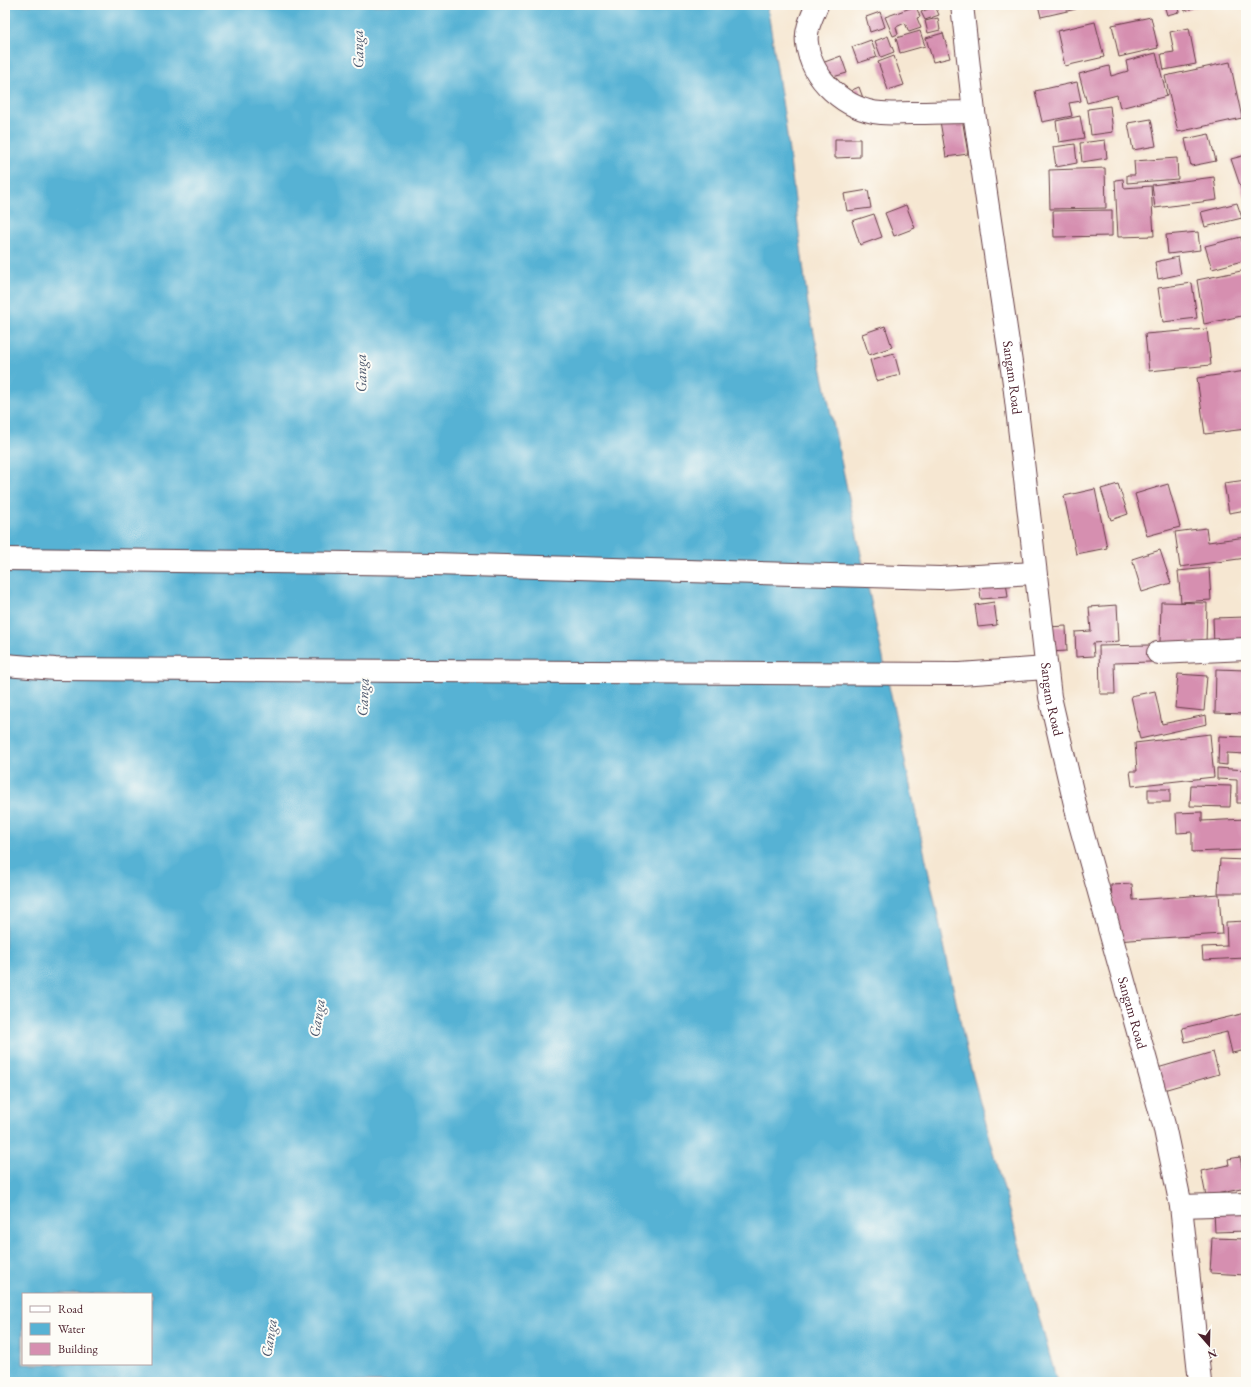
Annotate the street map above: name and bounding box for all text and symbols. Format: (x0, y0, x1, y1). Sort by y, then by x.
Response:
water label: Ganga (348, 30, 367, 68)
street label: Sangam Road (999, 339, 1027, 416)
water label: Ganga (351, 354, 370, 392)
street label: Sangam Road (1037, 661, 1068, 738)
water label: Ganga (352, 677, 373, 717)
street label: Sangam Road (1114, 974, 1152, 1052)
water label: Ganga (304, 997, 329, 1038)
legend (22, 1293, 152, 1365)
text: Road (58, 1301, 84, 1317)
water label: Ganga (256, 1317, 281, 1358)
text: Water (58, 1321, 85, 1337)
north arrow (1189, 1325, 1229, 1365)
text: Building (58, 1341, 99, 1357)
text: N (1206, 1346, 1219, 1363)

